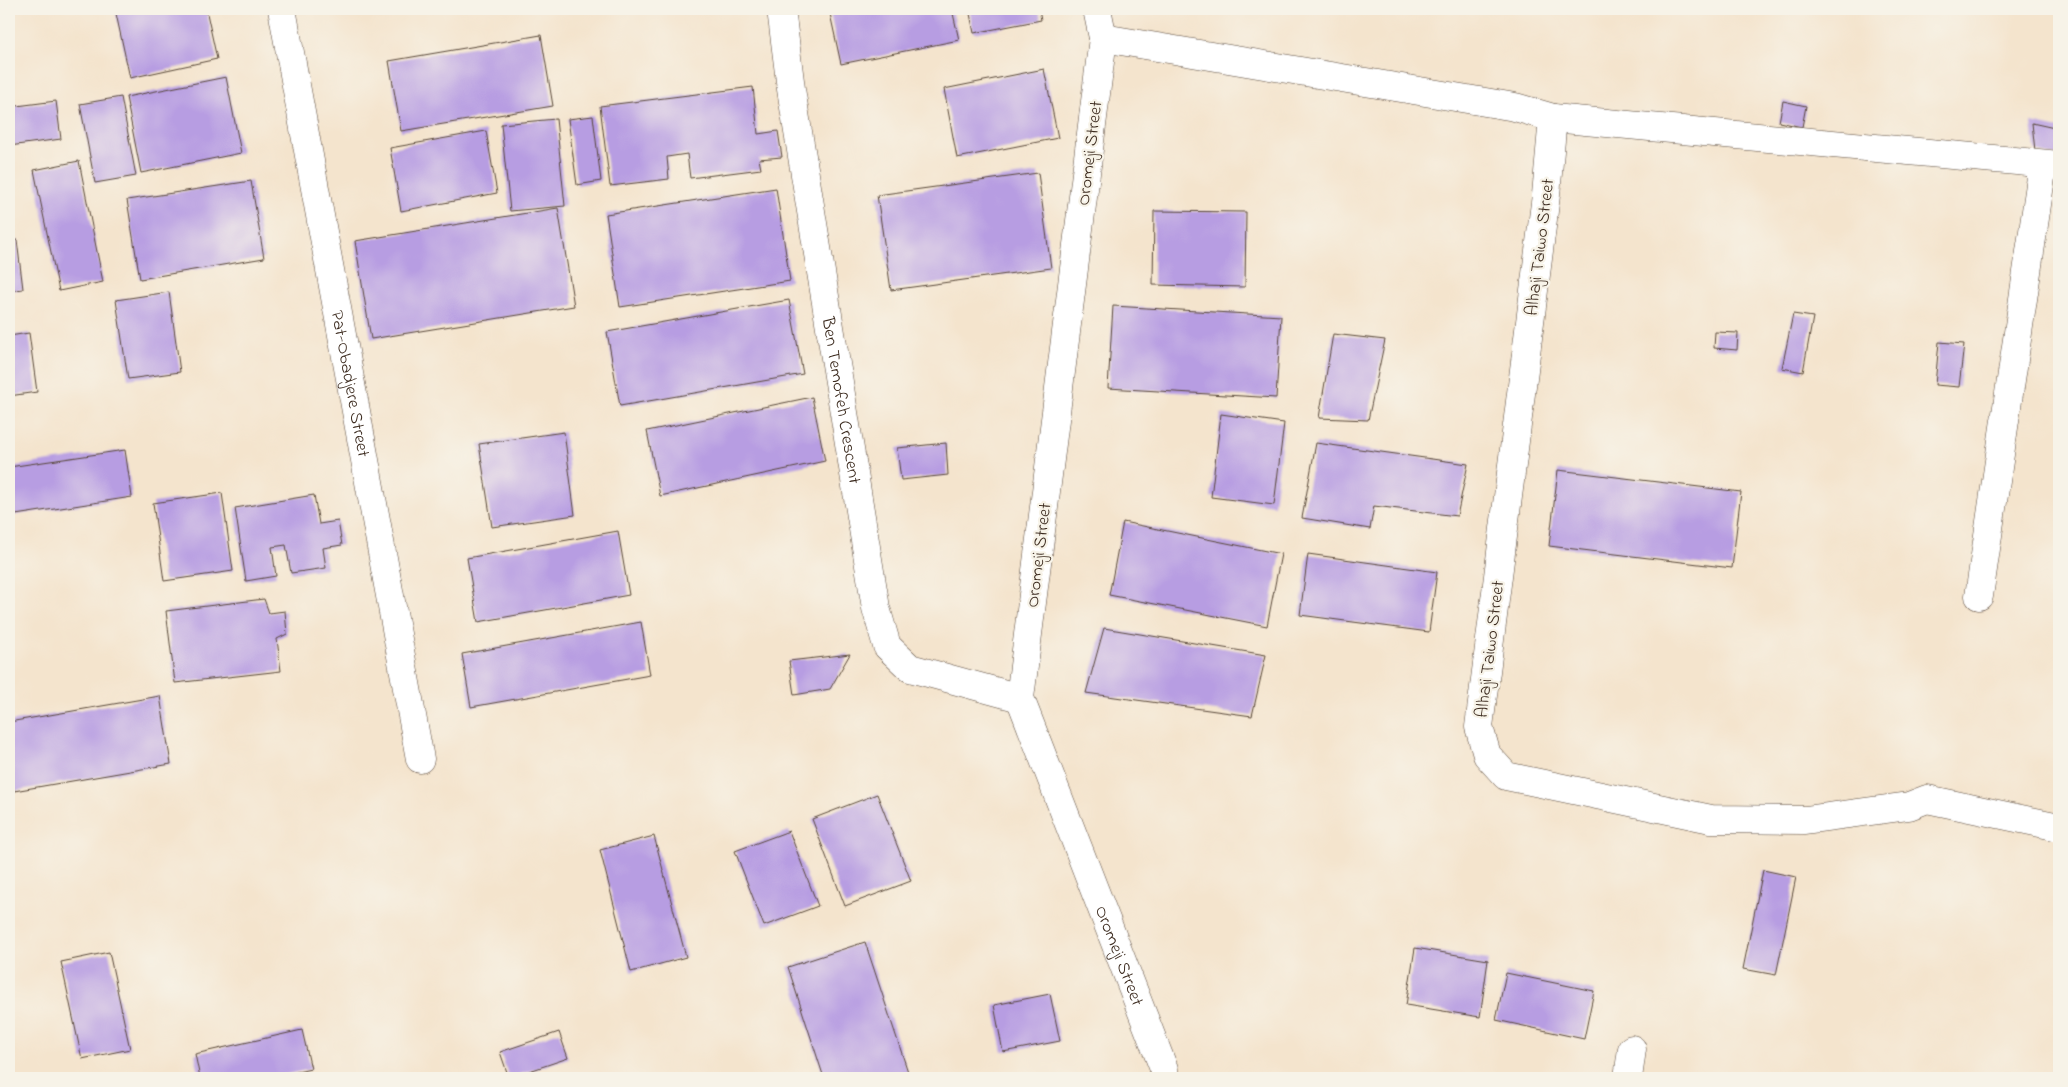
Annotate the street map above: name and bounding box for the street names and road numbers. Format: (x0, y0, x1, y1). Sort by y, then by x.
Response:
street label: Oromeji Street (1072, 99, 1110, 207)
street label: Alhaji Taiwo Street (1520, 177, 1562, 317)
street label: Pat-Obadjere Street (323, 309, 375, 459)
street label: Ben Temofeh Crescent (813, 314, 866, 486)
street label: Oromeji Street (1021, 501, 1059, 609)
street label: Alhaji Taiwo Street (1470, 579, 1512, 719)
street label: Oromeji Street (1087, 902, 1149, 1010)

